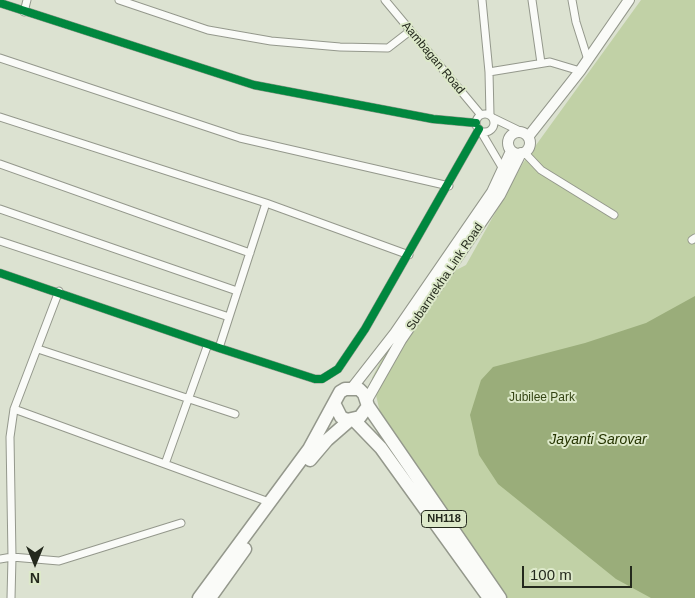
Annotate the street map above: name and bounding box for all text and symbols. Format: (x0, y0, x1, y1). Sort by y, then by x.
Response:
street label: Aambagan Road (399, 19, 467, 97)
street label: Subarnrekha Link Road (404, 221, 486, 333)
park label: Jubilee Park (509, 391, 575, 405)
water label: Jayanti Sarovar (549, 432, 647, 448)
road number: NH118 (422, 510, 466, 528)
north arrow (10, 538, 60, 588)
scale bar (525, 556, 635, 588)
text: 100 m (530, 566, 572, 583)
text: N (30, 570, 40, 586)

